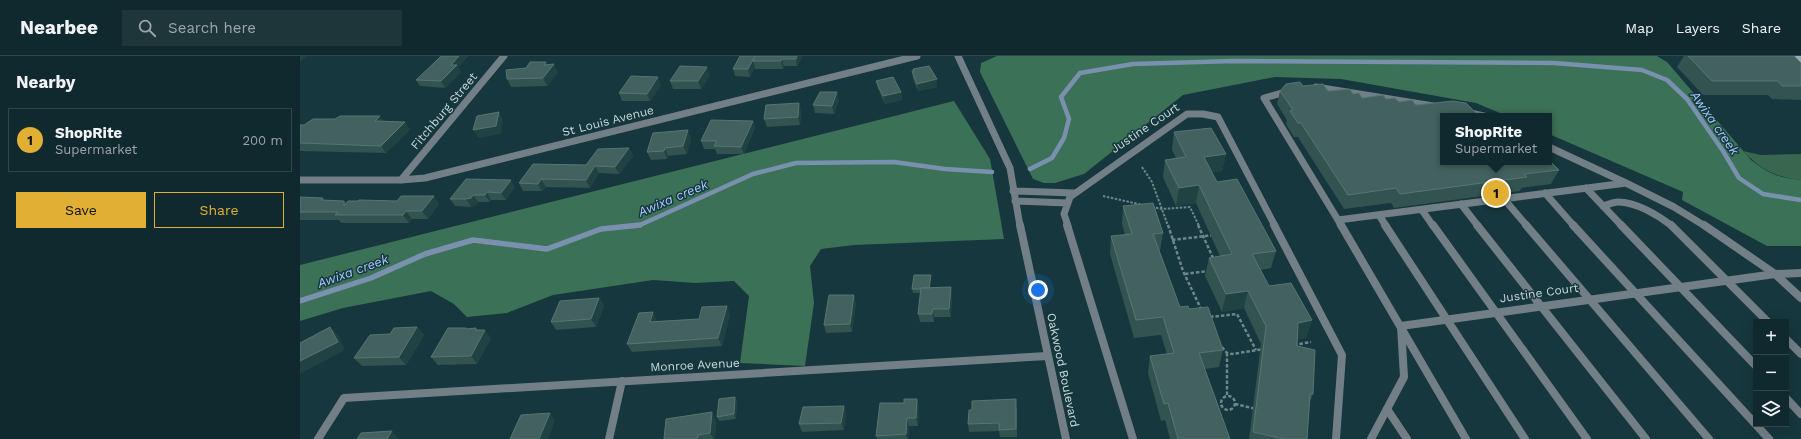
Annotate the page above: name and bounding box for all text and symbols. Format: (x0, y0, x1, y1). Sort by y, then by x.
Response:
search box (122, 10, 402, 46)
text: Nearbee (20, 16, 98, 39)
icon: search (136, 17, 158, 39)
text: Search here (168, 19, 256, 37)
text: Map (1625, 20, 1654, 36)
text: Layers (1676, 20, 1720, 36)
text: Share (1742, 20, 1781, 36)
street label: Fitchburg Street (408, 70, 480, 152)
text: Nearby (16, 72, 75, 92)
water label: Awixa creek (1687, 87, 1743, 159)
street label: Justine Court (1108, 100, 1182, 156)
street label: St Louis Avenue (561, 103, 655, 139)
popup (1440, 113, 1552, 165)
text: ShopRite (1455, 123, 1522, 141)
text: ShopRite (55, 124, 122, 142)
text: 1 (27, 133, 33, 148)
text: 200 m (242, 133, 283, 148)
text: Supermarket (1455, 141, 1537, 156)
text: Supermarket (55, 142, 137, 157)
water label: Awixa creek (635, 176, 711, 220)
pin: 1 (1483, 178, 1509, 208)
button: Save (16, 192, 146, 228)
button: Share (154, 192, 284, 228)
water label: Awixa creek (315, 251, 391, 291)
your location (1028, 280, 1048, 300)
street label: Justine Court (1499, 281, 1579, 305)
street label: Oakwood Boulevard (1044, 312, 1082, 428)
map controls (1753, 319, 1789, 427)
button: + (1753, 319, 1789, 355)
button: − (1753, 355, 1789, 391)
street label: Monroe Avenue (650, 356, 740, 374)
button: layers (1753, 391, 1789, 427)

